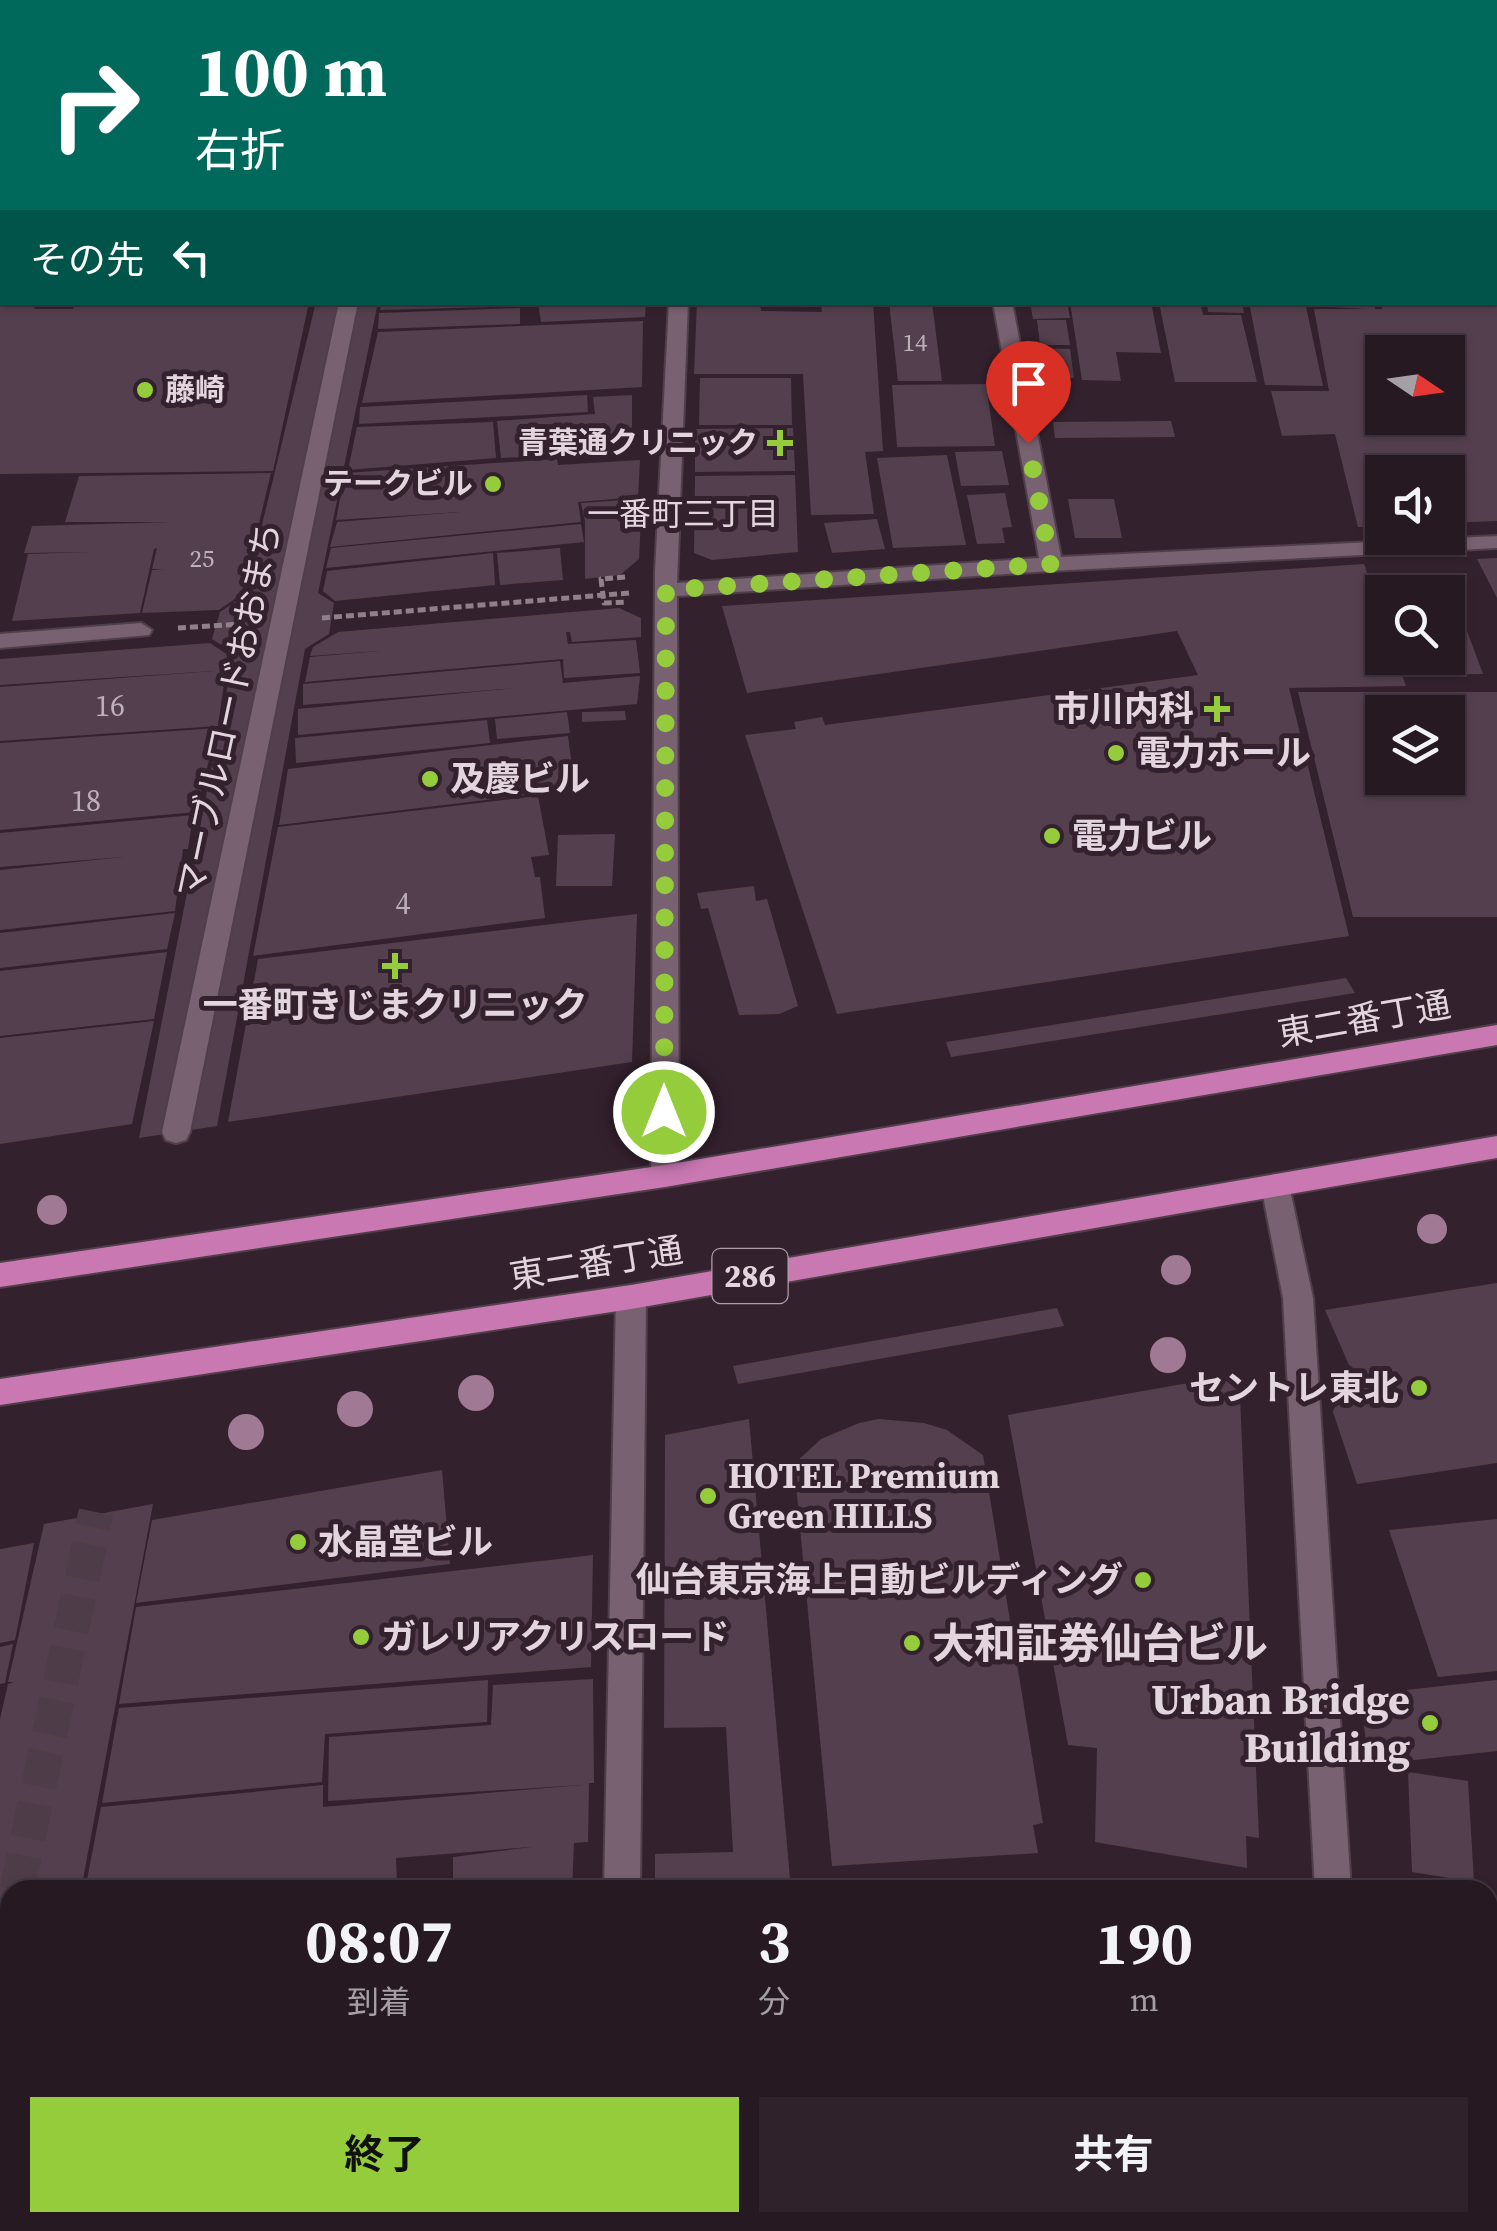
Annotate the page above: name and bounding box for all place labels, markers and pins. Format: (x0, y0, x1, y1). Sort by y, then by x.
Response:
pin (986, 341, 1071, 444)
place label: 藤崎 (165, 369, 225, 410)
marker: 藤崎 (134, 379, 156, 401)
place label: 青葉通クリニック (518, 422, 758, 463)
marker: 青葉通クリニック (767, 430, 793, 456)
place label: テークビル (323, 463, 473, 504)
marker: テークビル (482, 473, 504, 495)
place label: 市川内科 (1054, 685, 1194, 733)
marker: 市川内科 (1204, 696, 1230, 722)
place label: 電力ホール (1136, 729, 1311, 777)
marker: 電力ホール (1105, 742, 1127, 764)
place label: 及慶ビル (450, 755, 590, 803)
marker: 及慶ビル (419, 768, 441, 790)
place label: 電力ビル (1072, 812, 1212, 860)
marker: 電力ビル (1041, 825, 1063, 847)
marker: 一番町きじまクリニック (382, 953, 408, 979)
place label: 一番町きじまクリニック (202, 981, 588, 1029)
place label: セントレ東北 (1189, 1364, 1399, 1412)
marker: セントレ東北 (1408, 1377, 1430, 1399)
place label: HOTEL Premium Green HILLS (728, 1452, 1000, 1540)
marker: HOTEL Premium Green HILLS (697, 1485, 719, 1507)
place label: 水晶堂ビル (318, 1518, 493, 1566)
marker: 水晶堂ビル (287, 1531, 309, 1553)
place label: 仙台東京海上日動ビルディング (635, 1556, 1123, 1604)
marker: 仙台東京海上日動ビルディング (1132, 1569, 1154, 1591)
place label: ガレリアクリスロード (381, 1613, 729, 1661)
place label: 大和証券仙台ビル (932, 1614, 1268, 1672)
marker: ガレリアクリスロード (350, 1626, 372, 1648)
marker: 大和証券仙台ビル (901, 1632, 923, 1654)
place label: Urban Bridge Building (1151, 1670, 1410, 1776)
marker: Urban Bridge Building (1419, 1712, 1441, 1734)

